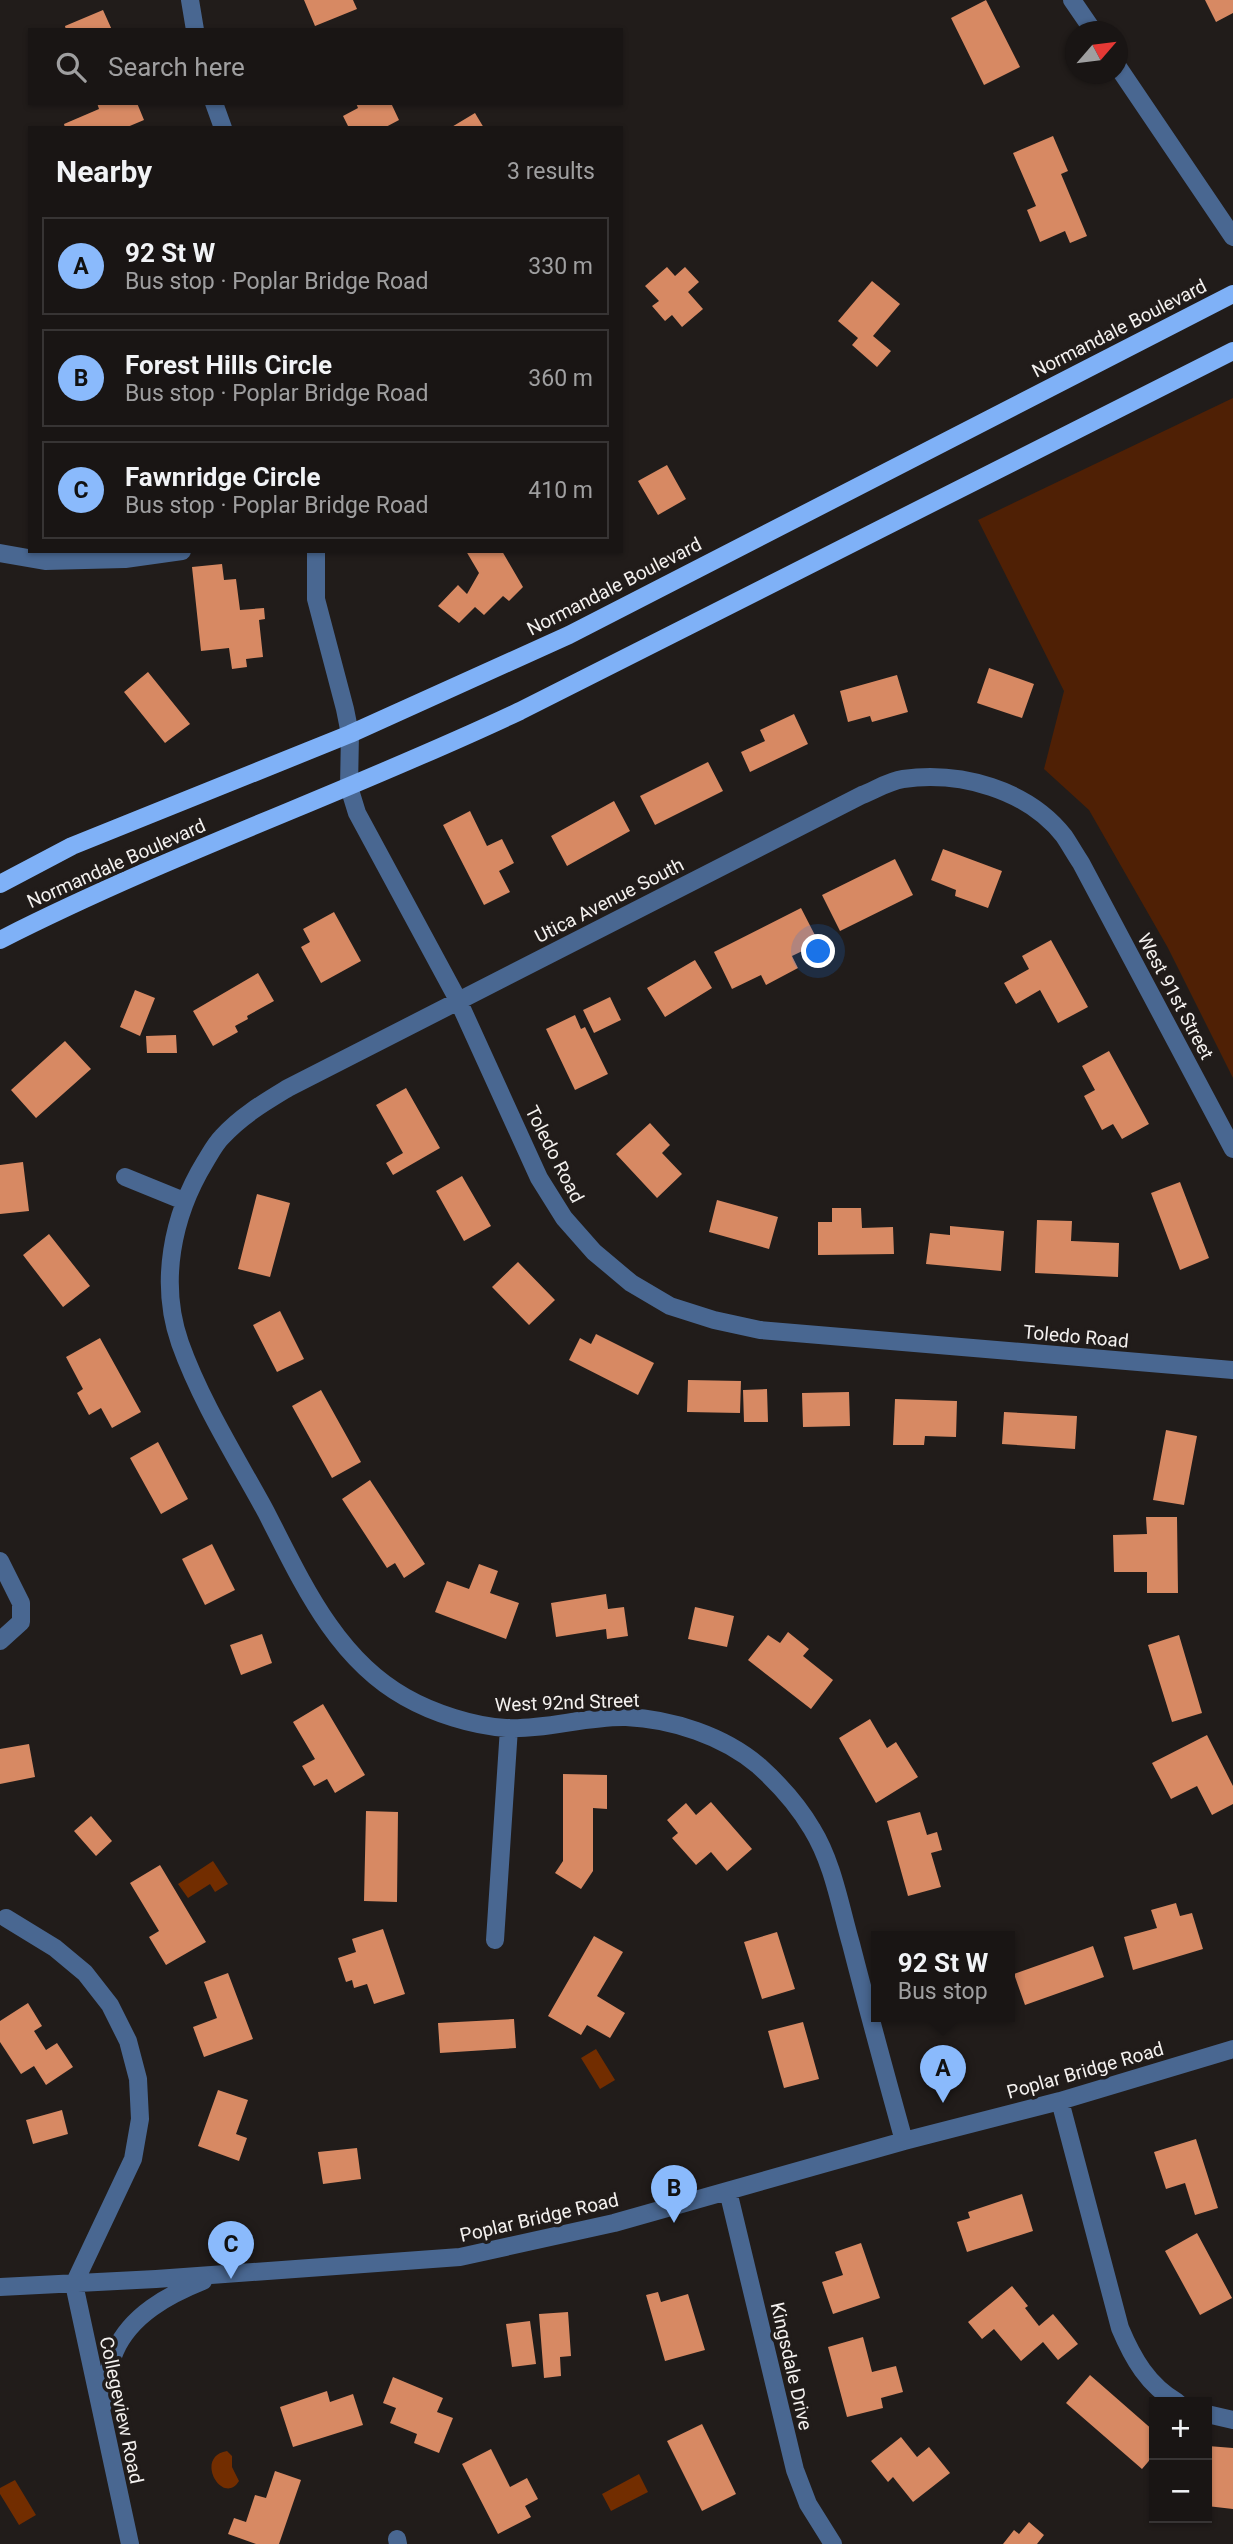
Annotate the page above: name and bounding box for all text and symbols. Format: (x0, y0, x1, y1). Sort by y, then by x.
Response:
north arrow (1065, 21, 1128, 84)
search box (28, 28, 623, 105)
icon: search (52, 48, 90, 86)
text: Search here (108, 52, 245, 82)
text: Nearby (56, 154, 152, 189)
text: 3 results (507, 158, 595, 185)
text: 92 St W (125, 238, 215, 268)
text: A (73, 253, 89, 280)
text: 330 m (528, 253, 593, 280)
text: Bus stop · Poplar Bridge Road (125, 268, 428, 295)
street label: Normandale Boulevard (1028, 274, 1210, 382)
text: Forest Hills Circle (125, 350, 332, 380)
text: B (74, 365, 88, 392)
text: 360 m (528, 365, 593, 392)
text: Bus stop · Poplar Bridge Road (125, 380, 428, 407)
text: Fawnridge Circle (125, 462, 320, 492)
text: C (73, 477, 89, 504)
text: 410 m (528, 477, 593, 504)
text: Bus stop · Poplar Bridge Road (125, 492, 428, 519)
street label: Normandale Boulevard (523, 532, 705, 640)
street label: Normandale Boulevard (23, 814, 209, 913)
street label: Utica Avenue South (531, 853, 688, 948)
street label: West 91st Street (1133, 929, 1218, 1063)
your location (801, 934, 835, 968)
street label: Toledo Road (520, 1102, 589, 1207)
street label: Toledo Road (1022, 1320, 1130, 1353)
street label: West 92nd Street (494, 1688, 640, 1717)
popup (871, 1931, 1015, 2022)
text: 92 St W (898, 1948, 988, 1978)
text: Bus stop (898, 1978, 988, 2005)
street label: Poplar Bridge Road (1004, 2037, 1166, 2104)
pin: A (920, 2045, 966, 2103)
pin: B (651, 2165, 697, 2223)
street label: Poplar Bridge Road (458, 2188, 621, 2247)
pin: C (208, 2221, 254, 2279)
street label: Kingsdale Drive (766, 2300, 817, 2432)
street label: Collegeview Road (95, 2335, 148, 2486)
map controls (1149, 2397, 1212, 2523)
button: + (1149, 2397, 1212, 2460)
button: − (1149, 2460, 1212, 2523)

